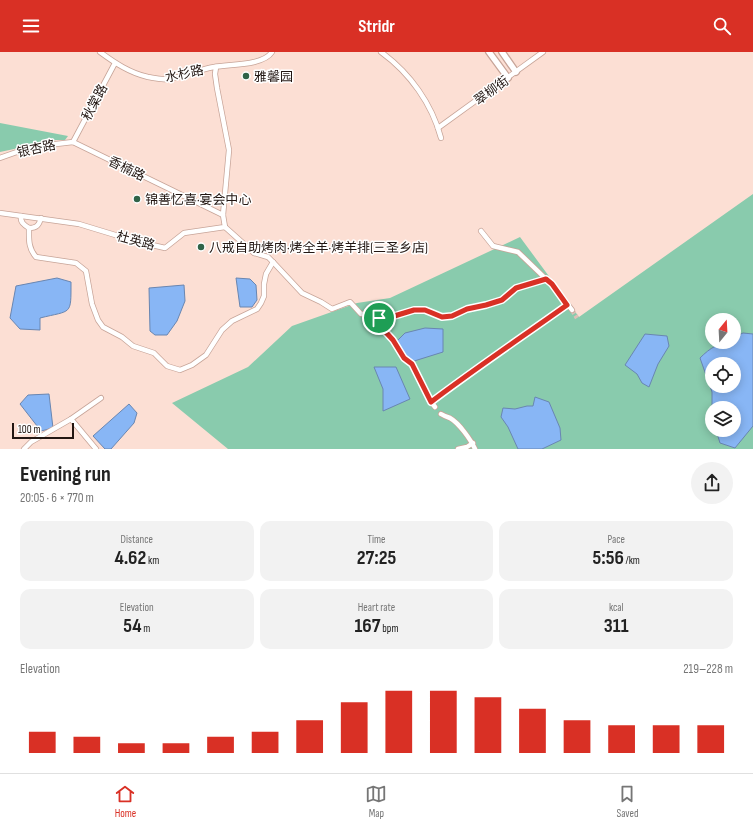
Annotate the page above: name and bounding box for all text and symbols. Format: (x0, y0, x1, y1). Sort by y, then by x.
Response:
icon: menu (20, 15, 42, 37)
icon: search (711, 15, 733, 37)
text: Stridr (358, 16, 395, 37)
street label: 水杉路 (163, 62, 205, 86)
place label: 雅馨园 (254, 69, 293, 85)
marker: 雅馨园 (241, 71, 251, 81)
street label: 翠柳街 (471, 73, 512, 109)
street label: 秋棠路 (79, 81, 111, 123)
street label: 银杏路 (15, 137, 57, 161)
street label: 香楠路 (106, 153, 148, 185)
place label: 锦善忆喜·宴会中心 (145, 192, 252, 208)
marker: 锦善忆喜·宴会中心 (132, 194, 142, 204)
street label: 杜英路 (115, 228, 157, 254)
place label: 八戒自助烤肉·烤全羊·烤羊排(三圣乡店) (209, 240, 428, 256)
marker: 八戒自助烤肉·烤全羊·烤羊排(三圣乡店) (196, 242, 206, 252)
pin (362, 301, 396, 335)
icon: arrive (368, 307, 390, 329)
north arrow (705, 313, 741, 349)
map controls (705, 313, 741, 437)
button: locate (705, 357, 741, 393)
button: layers (705, 401, 741, 437)
scale bar (12, 421, 74, 440)
text: 100 m (18, 423, 40, 436)
text: Evening run (20, 461, 111, 488)
button: share (691, 462, 733, 504)
text: 20:05 · 6 × 770 m (20, 490, 94, 506)
text: Distance (121, 533, 153, 546)
text: Time (367, 533, 385, 546)
text: Pace (607, 533, 625, 546)
text: 4.62 (114, 546, 146, 570)
text: 27:25 (357, 546, 396, 570)
text: 5:56 (592, 546, 624, 570)
text: km (146, 554, 159, 567)
text: /km (624, 554, 640, 567)
text: Elevation (120, 601, 154, 614)
text: Heart rate (358, 601, 395, 614)
text: kcal (609, 601, 623, 614)
text: 54 (123, 614, 141, 638)
text: 167 (355, 614, 381, 638)
text: 311 (604, 614, 628, 638)
text: m (141, 622, 150, 635)
text: bpm (381, 622, 398, 635)
text: Elevation (20, 661, 60, 677)
text: 219–228 m (683, 661, 733, 677)
tab: Home (114, 783, 136, 820)
tab: Map (365, 783, 387, 820)
tab: Saved (616, 783, 639, 820)

